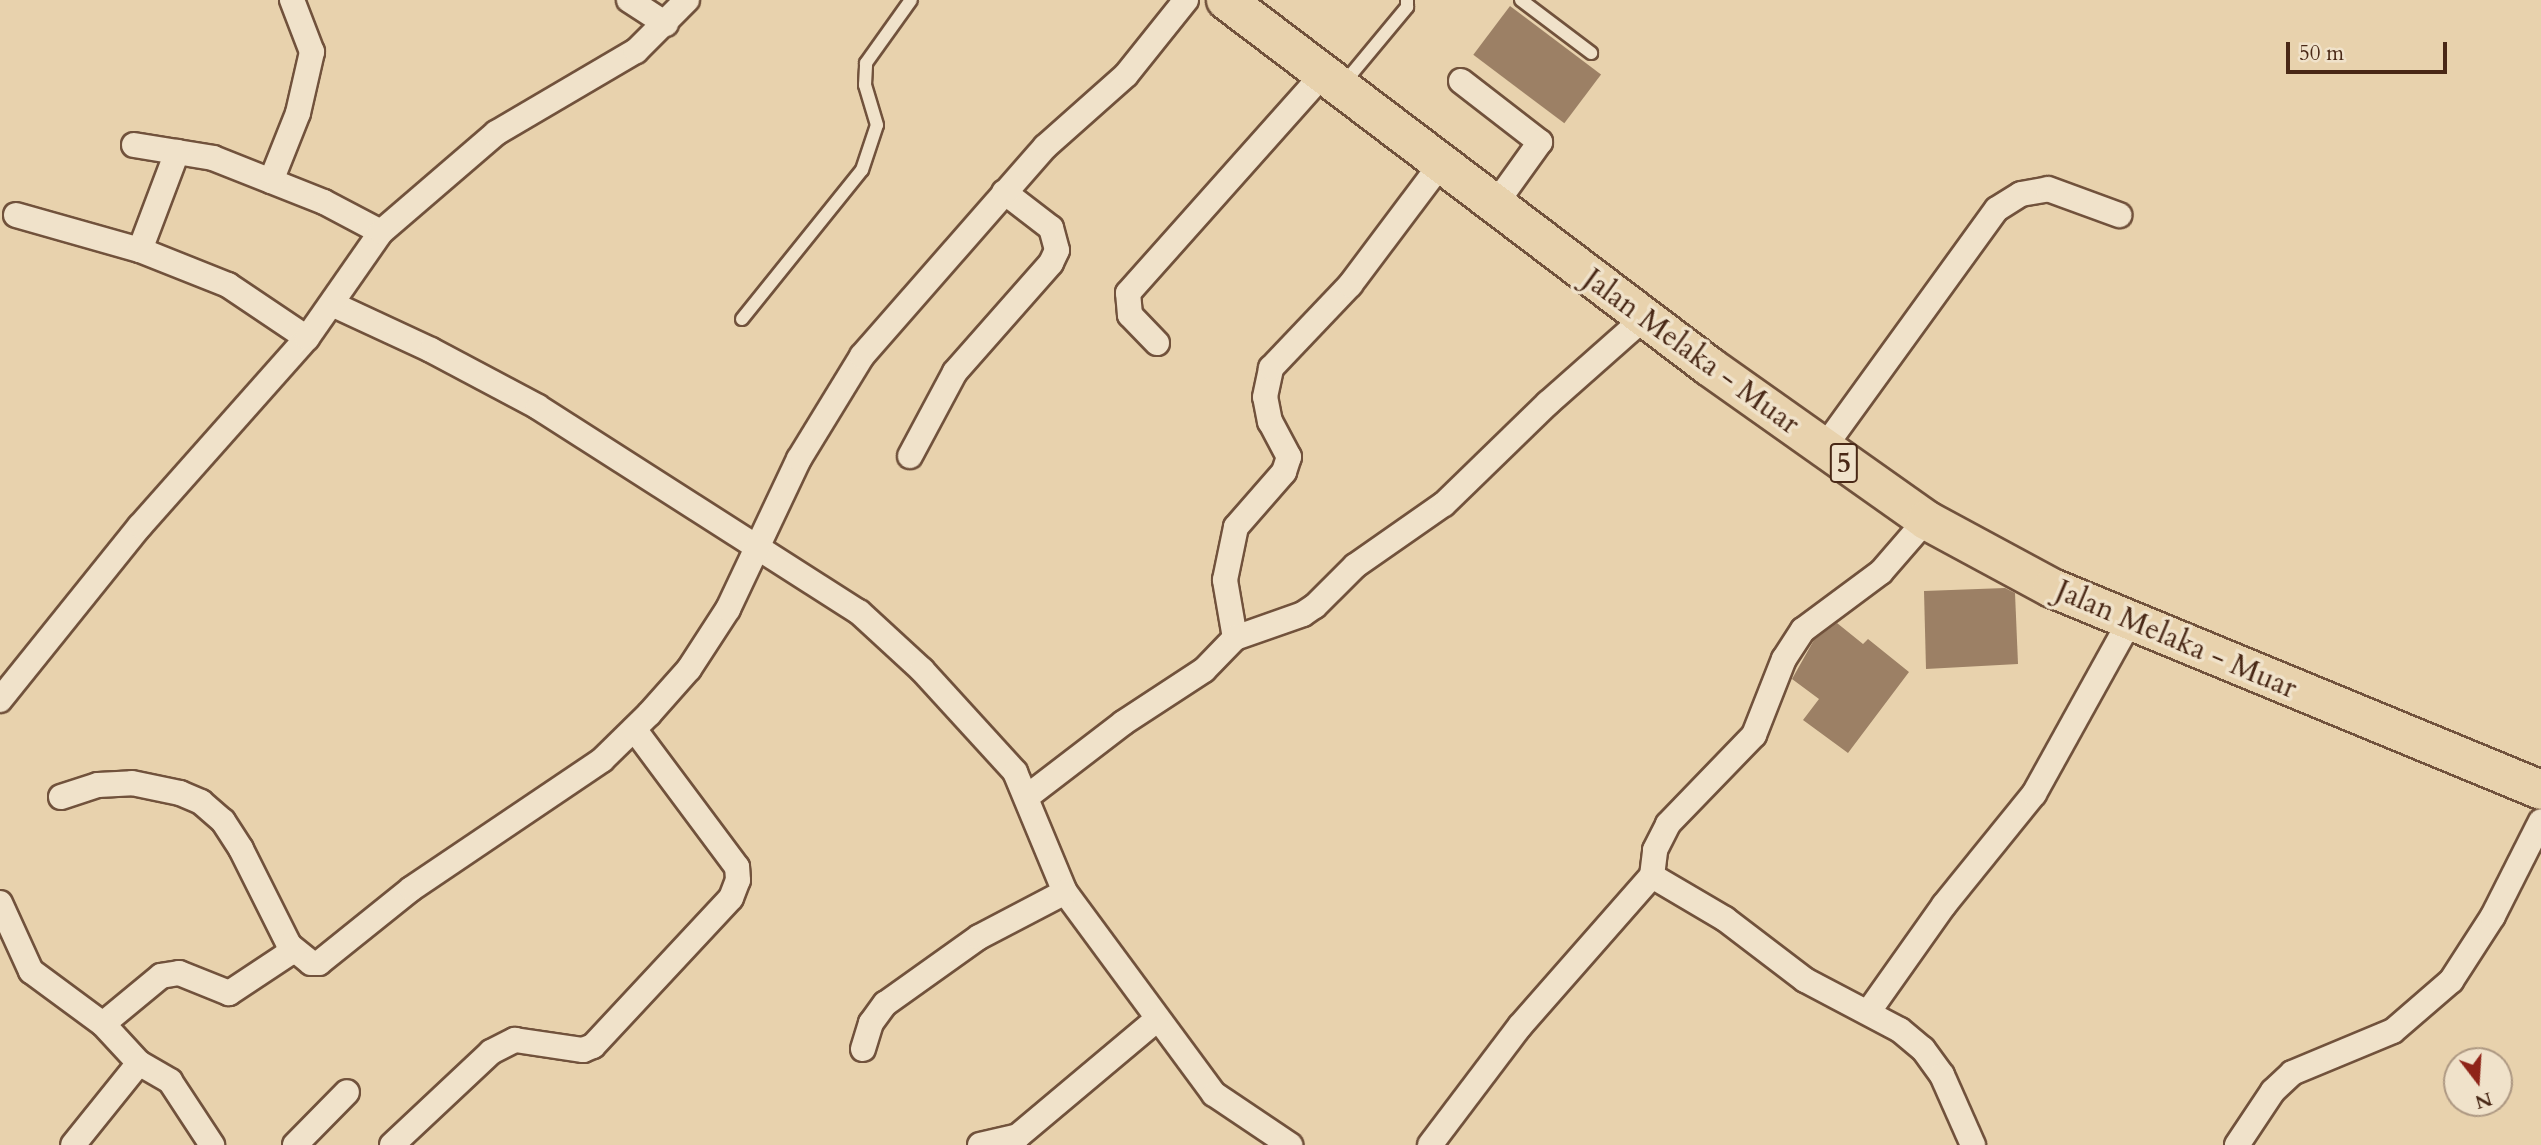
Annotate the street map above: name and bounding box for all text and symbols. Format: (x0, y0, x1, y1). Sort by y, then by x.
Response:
scale bar (2289, 28, 2450, 72)
text: 50 m (2299, 39, 2344, 68)
street label: Jalan Melaka - Muar (1576, 261, 1806, 443)
road number: 5 (1828, 438, 1860, 488)
street label: Jalan Melaka - Muar (2050, 573, 2302, 707)
north arrow (2443, 1047, 2513, 1117)
text: N (2472, 1085, 2495, 1115)

